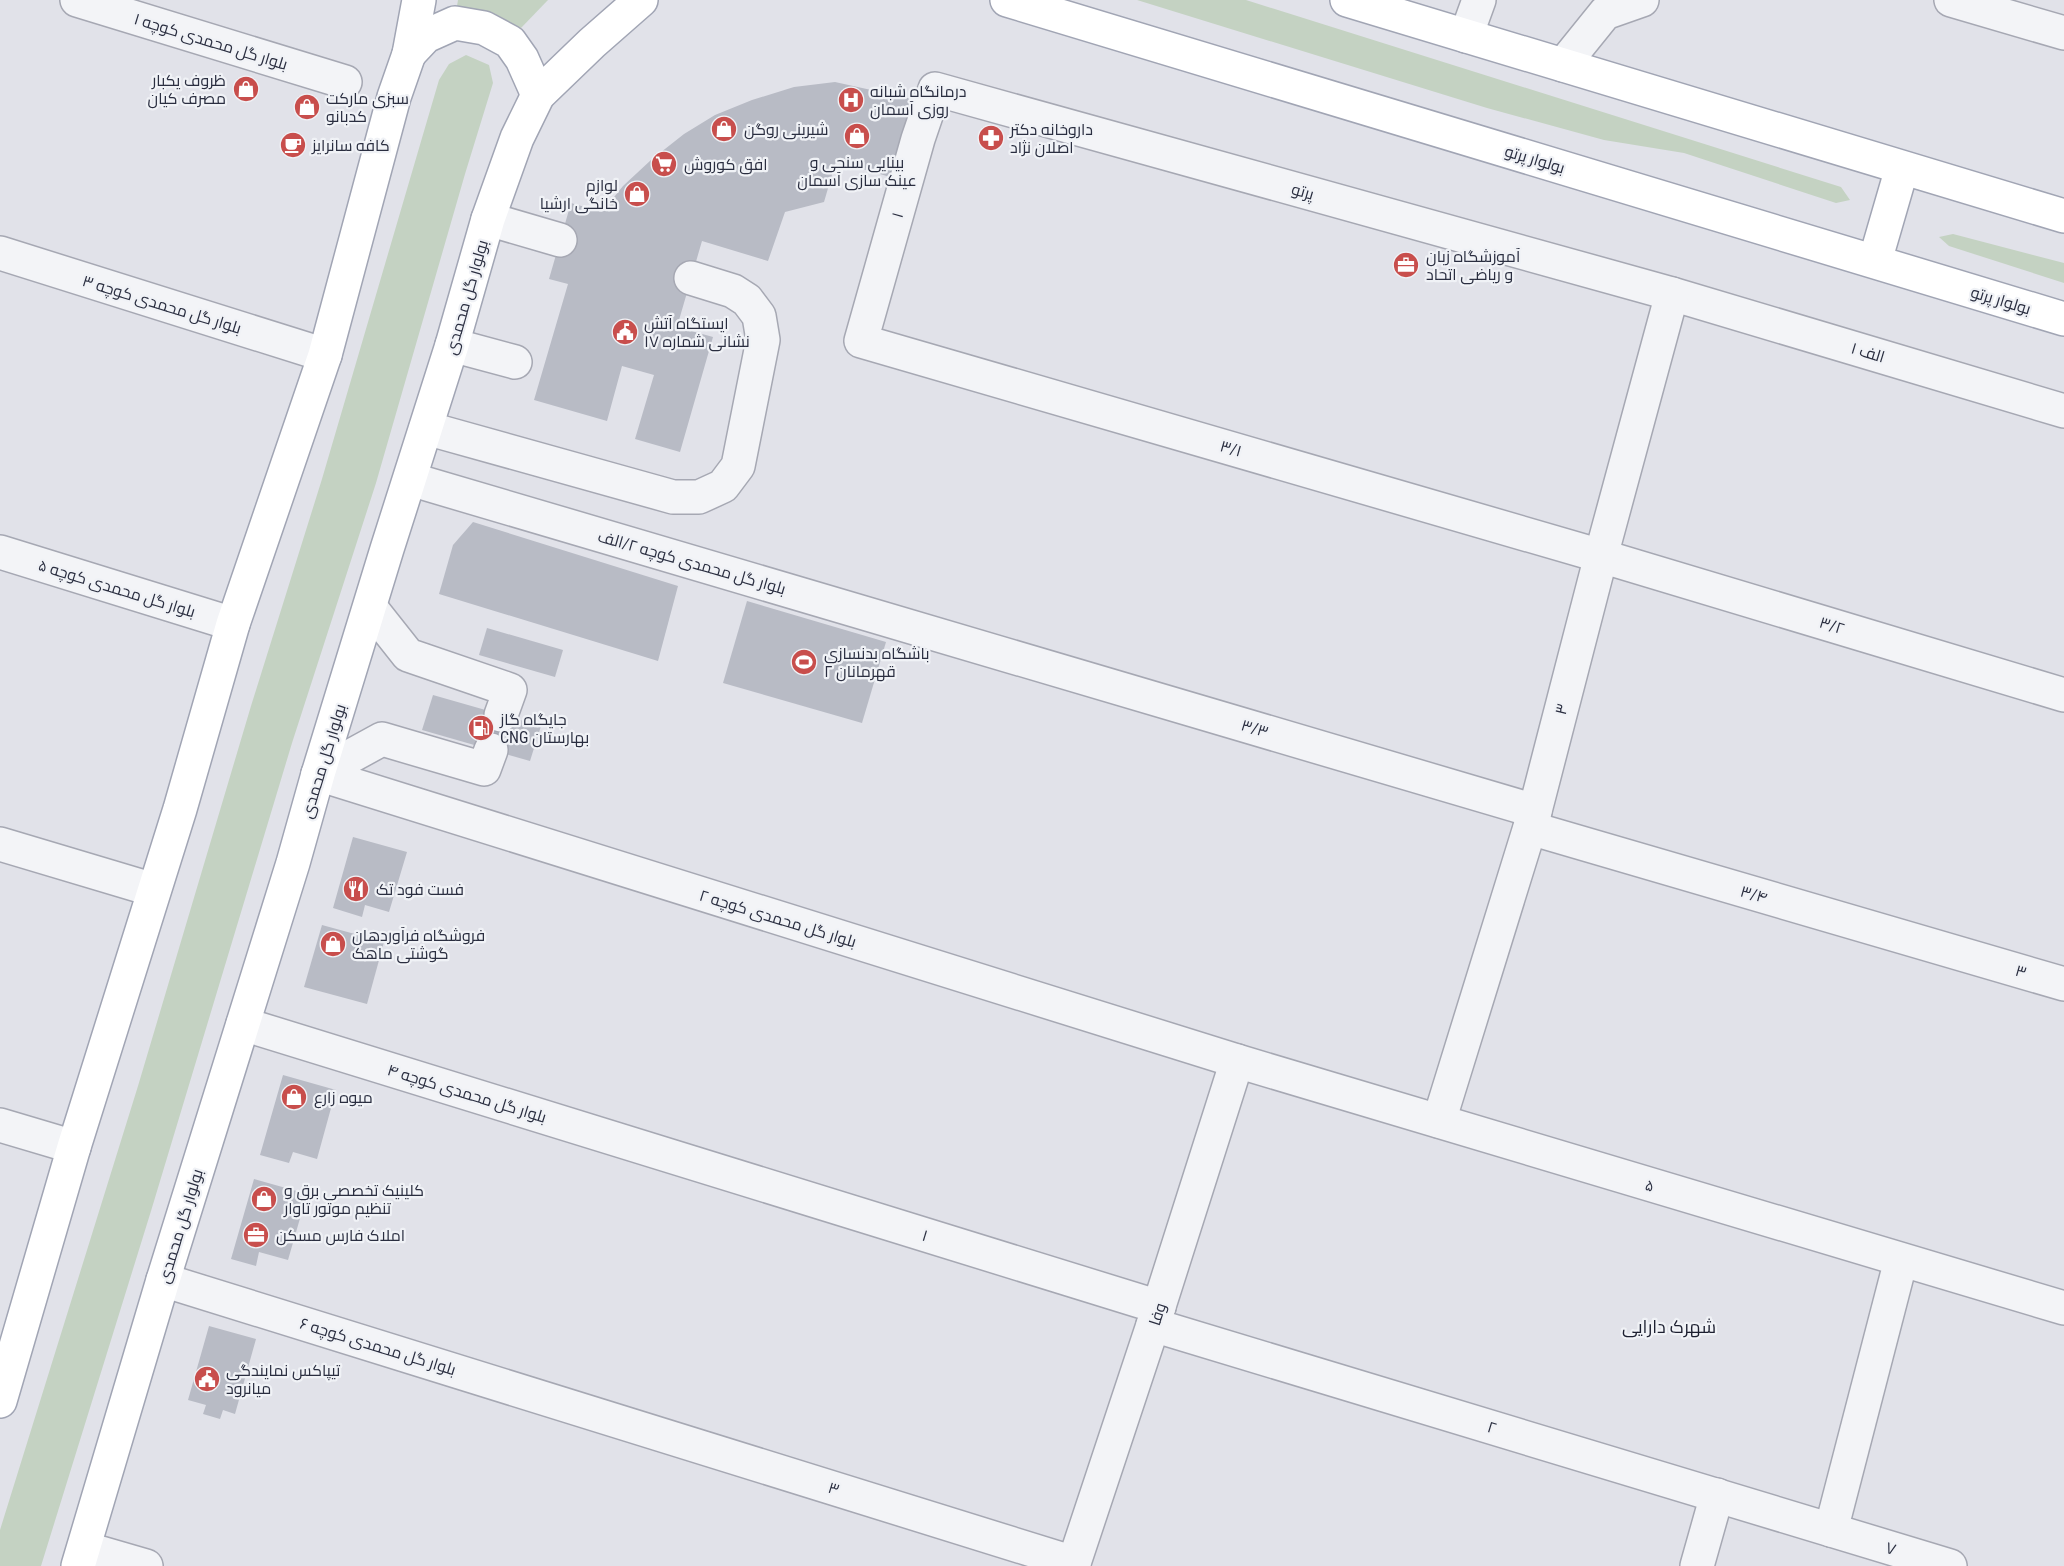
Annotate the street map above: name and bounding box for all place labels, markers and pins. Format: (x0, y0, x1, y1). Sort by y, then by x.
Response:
place label: ظروف یکبار مصرف کیان (148, 71, 226, 109)
shop icon: ظروف یکبار مصرف کیان (231, 74, 261, 104)
place label: درمانگاه شبانه روزی آسمان (870, 82, 966, 120)
hospital icon: درمانگاه شبانه روزی آسمان (836, 85, 866, 115)
place label: سبزی مارکت کدبانو (326, 89, 409, 126)
shop icon: سبزی مارکت کدبانو (292, 92, 322, 122)
shop icon: شیرینی روگن (709, 114, 739, 144)
place label: شیرینی روگن (744, 120, 828, 140)
place label: داروخانه دکتر اصلان نژاد (1009, 120, 1093, 158)
shop icon: بينایی سنجی و عینک سازی آسمان (842, 121, 872, 151)
pharmacy icon: داروخانه دکتر اصلان نژاد (976, 123, 1006, 153)
cafe icon: کافه سانرایز (278, 130, 308, 160)
place label: کافه سانرایز (311, 136, 390, 155)
supermarket icon: افق کوروش (649, 149, 679, 179)
place label: بينایی سنجی و عینک سازی آسمان (797, 153, 917, 191)
place label: افق کوروش (684, 155, 768, 175)
place label: لوازم خانگی ارشیا (540, 176, 618, 214)
shop icon: لوازم خانگی ارشیا (622, 179, 652, 209)
place label: آموزشگاه زبان و ریاضی اتحاد (1426, 247, 1521, 285)
office icon: آموزشگاه زبان و ریاضی اتحاد (1391, 250, 1421, 280)
place label: ایستگاه آتش نشانی شماره ۱۷ (644, 314, 750, 352)
public building icon: ایستگاه آتش نشانی شماره ۱۷ (610, 317, 640, 347)
place label: باشگاه بدنسازی قهرمانان ۲ (824, 644, 929, 682)
sports icon: باشگاه بدنسازی قهرمانان ۲ (789, 647, 819, 677)
place label: جایگاه گاز CNG بهارستان (499, 710, 589, 748)
fuel station icon: جایگاه گاز CNG بهارستان (466, 713, 496, 743)
restaurant icon: فست فود تک (341, 874, 371, 904)
place label: فست فود تک (376, 880, 464, 899)
place label: فروشگاه فرآوردهان گوشتی ماهک (352, 926, 485, 964)
shop icon: فروشگاه فرآوردهان گوشتی ماهک (318, 929, 348, 959)
shop icon: میوه زارع (279, 1082, 309, 1112)
place label: میوه زارع (314, 1088, 373, 1109)
place label: کلینیک تخصصی برق و تنظیم موتور تاوار (283, 1181, 424, 1220)
shop icon: کلینیک تخصصی برق و تنظیم موتور تاوار (249, 1184, 279, 1214)
office icon: املاک فارس مسکن (241, 1220, 271, 1250)
place label: املاک فارس مسکن (276, 1226, 405, 1246)
place label: تیپاکس نمایندگی میانرود (226, 1361, 341, 1398)
public building icon: تیپاکس نمایندگی میانرود (192, 1364, 222, 1394)

